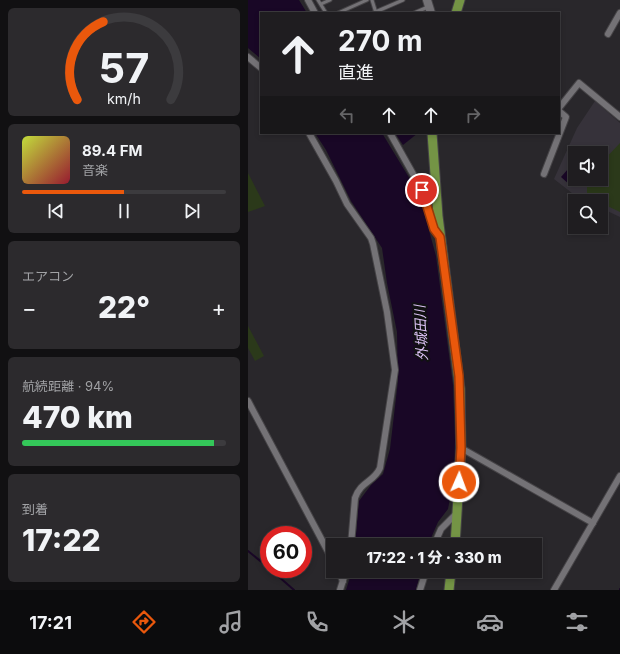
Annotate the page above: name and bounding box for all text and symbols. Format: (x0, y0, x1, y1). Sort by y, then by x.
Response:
text: 270 m (338, 24, 423, 58)
icon: ahead (272, 28, 324, 80)
text: 57 (99, 43, 149, 93)
text: 直進 (338, 62, 374, 83)
text: km/h (107, 90, 141, 107)
icon: left (336, 104, 358, 126)
icon: ahead (378, 104, 400, 126)
icon: ahead (420, 104, 442, 126)
icon: right (462, 104, 484, 126)
text: 89.4 FM (82, 141, 143, 160)
map controls (568, 146, 608, 234)
button: sound (568, 146, 608, 186)
text: 音楽 (82, 162, 108, 178)
pin (405, 173, 439, 207)
icon: arrive (411, 179, 433, 201)
button: search (568, 194, 608, 234)
icon: previous (45, 200, 67, 222)
icon: pause (113, 200, 135, 222)
icon: next (181, 200, 203, 222)
text: エアコン (22, 268, 74, 284)
text: 22° (98, 289, 150, 325)
text: − (22, 295, 37, 321)
text: + (211, 295, 226, 321)
water label: 外城田川 (410, 303, 430, 361)
text: 航続距離 · 94% (22, 378, 114, 394)
text: 470 km (22, 399, 133, 435)
position arrow (438, 461, 480, 503)
text: 到着 (22, 501, 48, 517)
text: 17:22 (22, 522, 101, 558)
speed limit sign: 60 (260, 526, 312, 578)
text: 17:22 · 1 分 · 330 m (366, 548, 502, 567)
icon: directions (130, 608, 158, 636)
icon: music (217, 608, 245, 636)
icon: phone (303, 608, 331, 636)
icon: climate (390, 608, 418, 636)
icon: car (476, 608, 504, 636)
icon: filters (563, 608, 591, 636)
text: 17:21 (29, 612, 72, 633)

